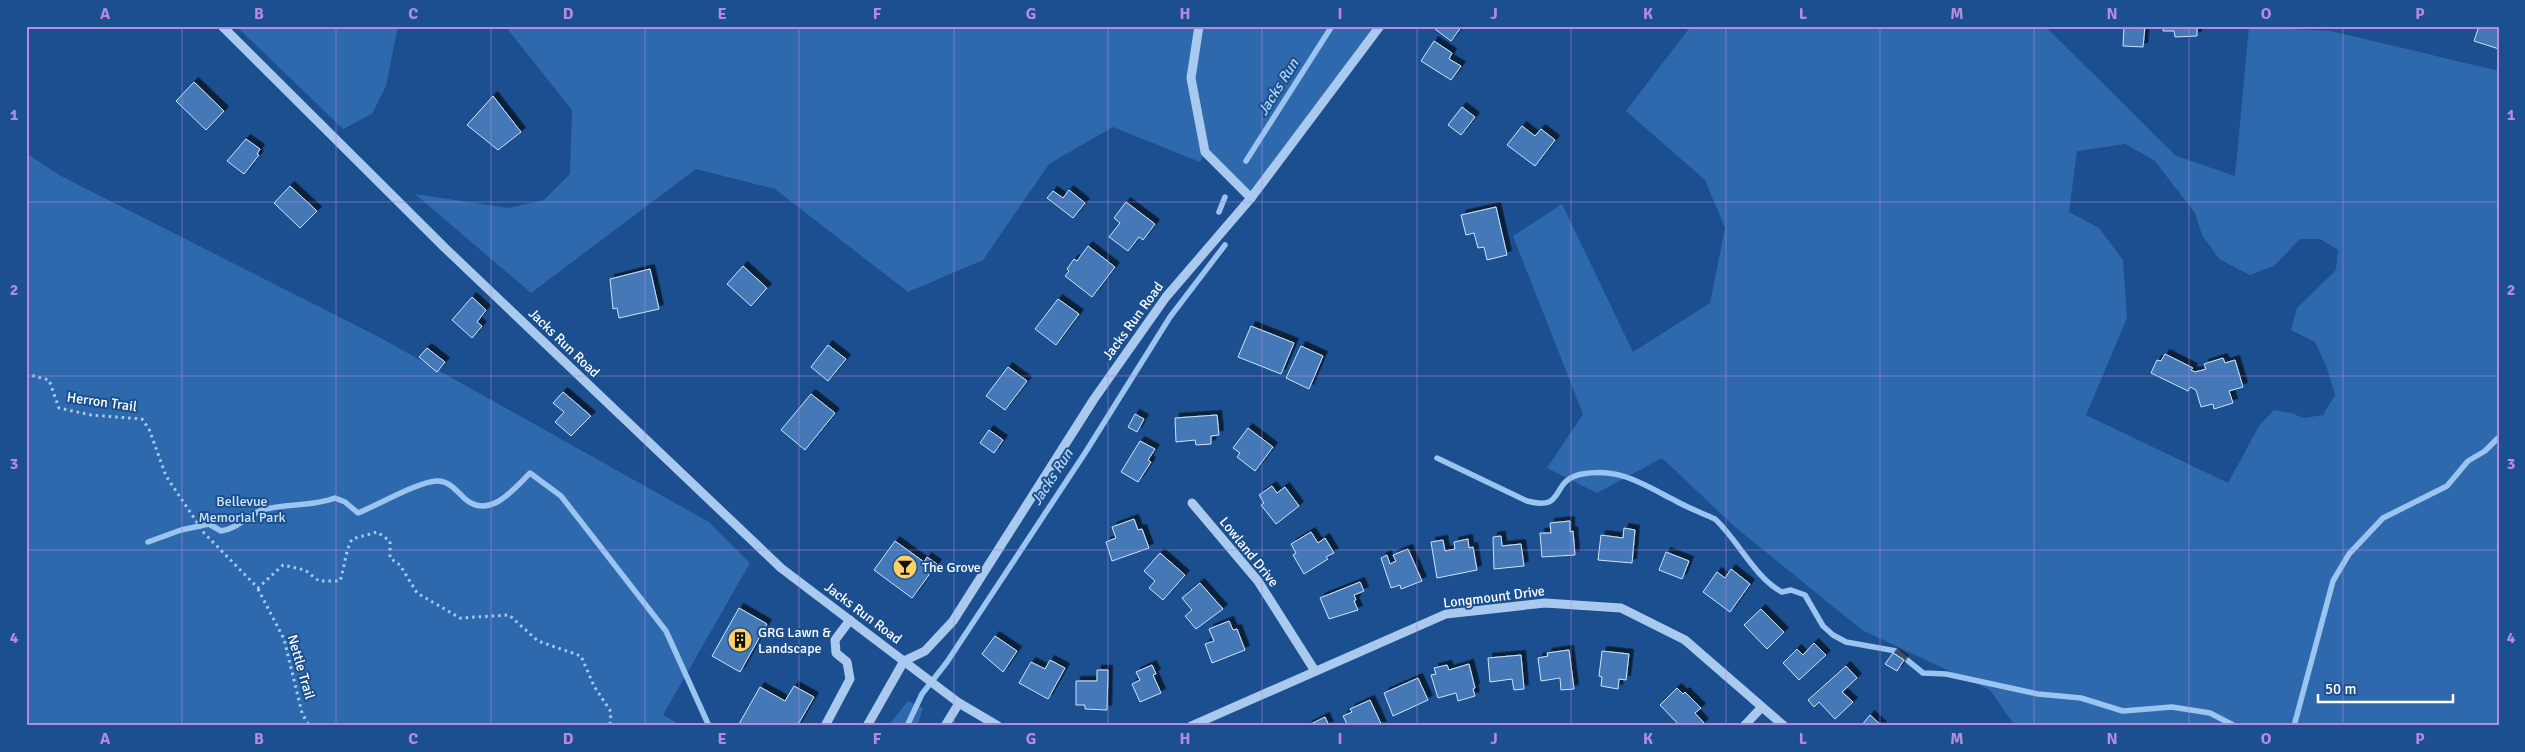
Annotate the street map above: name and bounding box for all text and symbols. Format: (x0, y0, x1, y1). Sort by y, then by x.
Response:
text: A (100, 4, 111, 24)
text: B (254, 4, 264, 24)
text: C (408, 4, 418, 24)
text: D (563, 4, 574, 24)
text: E (717, 4, 727, 24)
text: F (873, 4, 882, 24)
text: G (1026, 4, 1036, 24)
text: H (1180, 4, 1190, 24)
text: I (1337, 4, 1343, 24)
text: J (1490, 4, 1498, 24)
text: K (1643, 4, 1653, 24)
text: L (1799, 4, 1808, 24)
text: M (1950, 4, 1964, 24)
text: N (2106, 4, 2118, 24)
text: O (2261, 4, 2272, 24)
text: P (2415, 4, 2425, 24)
water label: Jacks Run (1254, 55, 1303, 119)
text: 1 (10, 105, 19, 125)
text: 1 (2507, 105, 2516, 125)
street label: Jacks Run Road (1099, 279, 1167, 363)
text: 2 (10, 280, 18, 300)
text: 2 (2507, 280, 2515, 300)
street label: Jacks Run Road (525, 305, 603, 381)
street label: Herron Trail (66, 389, 138, 415)
water label: Jacks Run (1027, 445, 1077, 508)
text: 3 (10, 454, 18, 474)
text: 3 (2507, 454, 2515, 474)
park label: Bellevue Memorial Park (198, 493, 286, 526)
street label: Lowland Drive (1216, 514, 1282, 590)
bar icon: The Grove (892, 554, 918, 580)
place label: The Grove (922, 559, 981, 576)
street label: Jacks Run Road (821, 578, 905, 648)
street label: Longmount Drive (1442, 582, 1546, 612)
place label: GRG Lawn & Landscape (758, 624, 831, 657)
building icon: GRG Lawn & Landscape (727, 627, 753, 653)
text: 4 (10, 628, 19, 648)
text: 4 (2507, 628, 2516, 648)
street label: Nettle Trail (284, 633, 318, 701)
scale bar (2318, 672, 2452, 704)
text: 50 m (2325, 680, 2356, 698)
text: A (100, 729, 111, 749)
text: B (254, 729, 264, 749)
text: C (408, 729, 418, 749)
text: D (563, 729, 574, 749)
text: E (717, 729, 727, 749)
text: F (873, 729, 882, 749)
text: G (1026, 729, 1036, 749)
text: H (1180, 729, 1190, 749)
text: I (1337, 729, 1343, 749)
text: J (1490, 729, 1498, 749)
text: K (1643, 729, 1653, 749)
text: L (1799, 729, 1808, 749)
text: M (1950, 729, 1964, 749)
text: N (2106, 729, 2118, 749)
text: O (2261, 729, 2272, 749)
text: P (2415, 729, 2425, 749)

